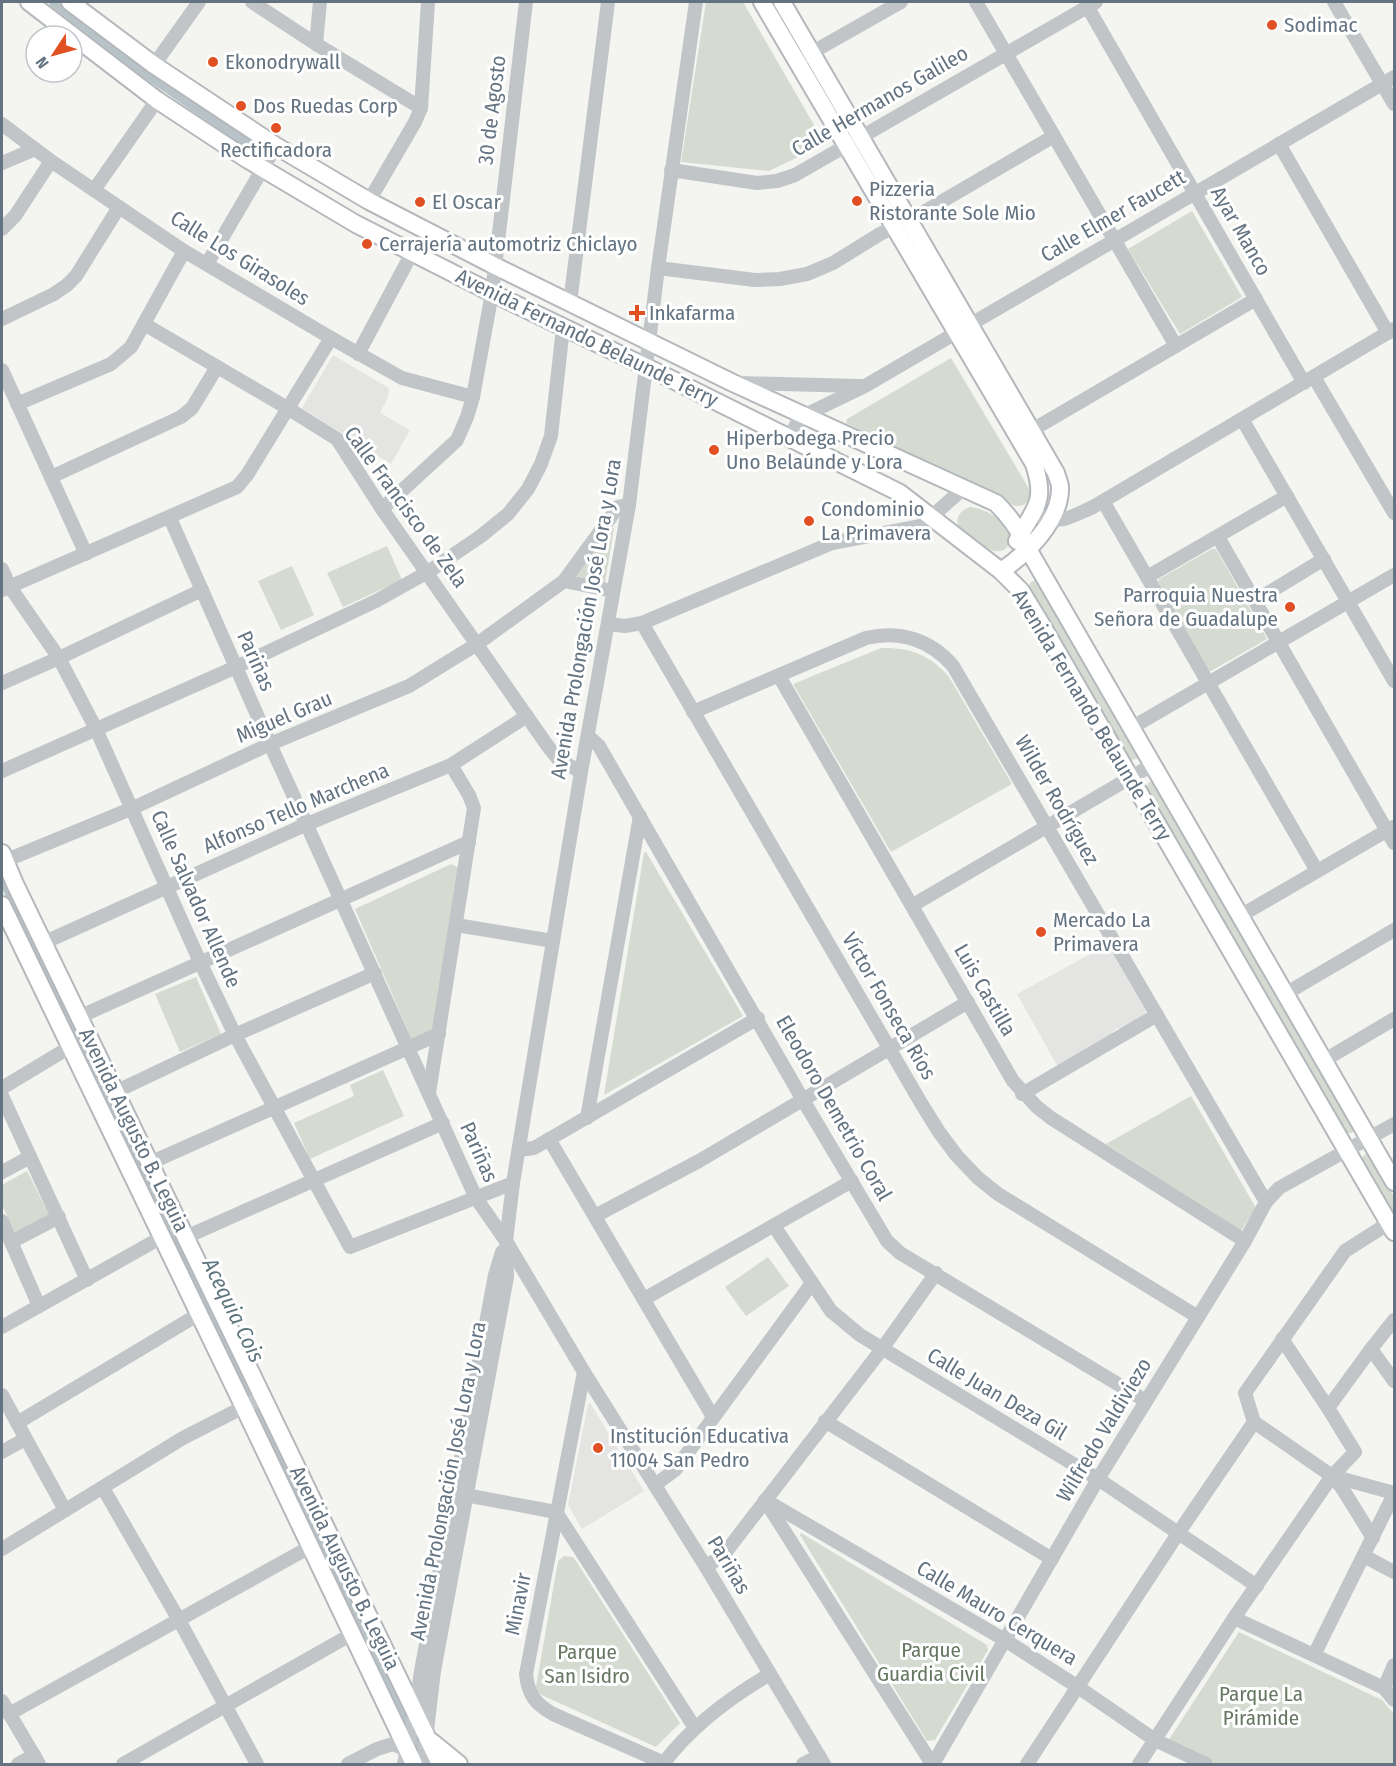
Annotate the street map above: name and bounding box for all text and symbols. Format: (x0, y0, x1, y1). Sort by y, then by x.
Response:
place label: Sodimac (1284, 12, 1357, 38)
marker: Sodimac (1265, 18, 1279, 32)
north arrow (24, 24, 84, 84)
street label: Calle Hermanos Galileo (787, 40, 973, 162)
place label: Ekonodrywall (225, 49, 341, 75)
text: N (32, 53, 53, 72)
street label: 30 de Agosto (472, 54, 512, 166)
marker: Ekonodrywall (206, 55, 220, 69)
place label: Dos Ruedas Corp (253, 93, 398, 119)
marker: Dos Ruedas Corp (234, 99, 248, 113)
marker: Rectificadora (269, 121, 283, 135)
place label: Rectificadora (220, 137, 332, 163)
street label: Calle Elmer Faucett (1036, 164, 1190, 268)
place label: Pizzeria Ristorante Sole Mio (869, 176, 1036, 226)
street label: Ayar Manco (1205, 182, 1277, 280)
place label: El Oscar (432, 189, 501, 215)
marker: Pizzeria Ristorante Sole Mio (850, 194, 864, 208)
marker: El Oscar (413, 195, 427, 209)
street label: Calle Los Girasoles (165, 205, 315, 311)
place label: Cerrajería automotriz Chiclayo (379, 231, 638, 257)
marker: Cerrajería automotriz Chiclayo (360, 237, 374, 251)
street label: Avenida Fernando Belaunde Terry (452, 263, 723, 413)
place label: Inkafarma (649, 300, 735, 326)
marker: Inkafarma (630, 306, 644, 320)
street label: Calle Francisco de Zela (339, 421, 473, 593)
place label: Hiperbodega Precio Uno Belaúnde y Lora (726, 425, 903, 475)
marker: Hiperbodega Precio Uno Belaúnde y Lora (707, 443, 721, 457)
street label: Avenida Prolongación José Lora y Lora (545, 457, 627, 781)
place label: Condominio La Primavera (821, 496, 931, 546)
marker: Condominio La Primavera (802, 514, 816, 528)
place label: Parroquia Nuestra Señora de Guadalupe (1094, 582, 1278, 632)
street label: Avenida Fernando Belaunde Terry (1007, 585, 1178, 846)
marker: Parroquia Nuestra Señora de Guadalupe (1283, 600, 1297, 614)
street label: Pariñas (231, 627, 281, 695)
street label: Miguel Grau (232, 685, 336, 749)
street label: Wilder Rodríguez (1009, 730, 1105, 870)
street label: Alfonso Tello Marchena (199, 757, 393, 859)
street label: Calle Salvador Allende (145, 806, 247, 992)
place label: Mercado La Primavera (1053, 907, 1151, 957)
marker: Mercado La Primavera (1034, 925, 1048, 939)
street label: Víctor Fonseca Ríos (836, 928, 942, 1084)
street label: Luis Castilla (948, 939, 1022, 1041)
street label: Eleodoro Demetrio Coral (770, 1011, 898, 1206)
street label: Avenida Augusto B. Leguia (73, 1024, 195, 1236)
street label: Pariñas (454, 1118, 504, 1186)
water label: Acequia Cois (196, 1253, 270, 1367)
street label: Avenida Prolongación José Lora y Lora (404, 1319, 492, 1643)
street label: Calle Juan Deza Gil (922, 1342, 1072, 1446)
street label: Wilfredo Valdiviezo (1051, 1353, 1157, 1507)
place label: Institución Educativa 11004 San Pedro (610, 1423, 789, 1473)
marker: Institución Educativa 11004 San Pedro (591, 1441, 605, 1455)
street label: Avenida Augusto B. Leguia (284, 1462, 406, 1674)
street label: Pariñas (702, 1531, 756, 1599)
street label: Calle Mauro Cerquera (912, 1555, 1082, 1671)
street label: Minavir (499, 1570, 537, 1638)
park label: Parque Guardia Civil (877, 1637, 985, 1687)
park label: Parque San Isidro (544, 1639, 630, 1689)
park label: Parque La Pirámide (1219, 1681, 1303, 1731)

